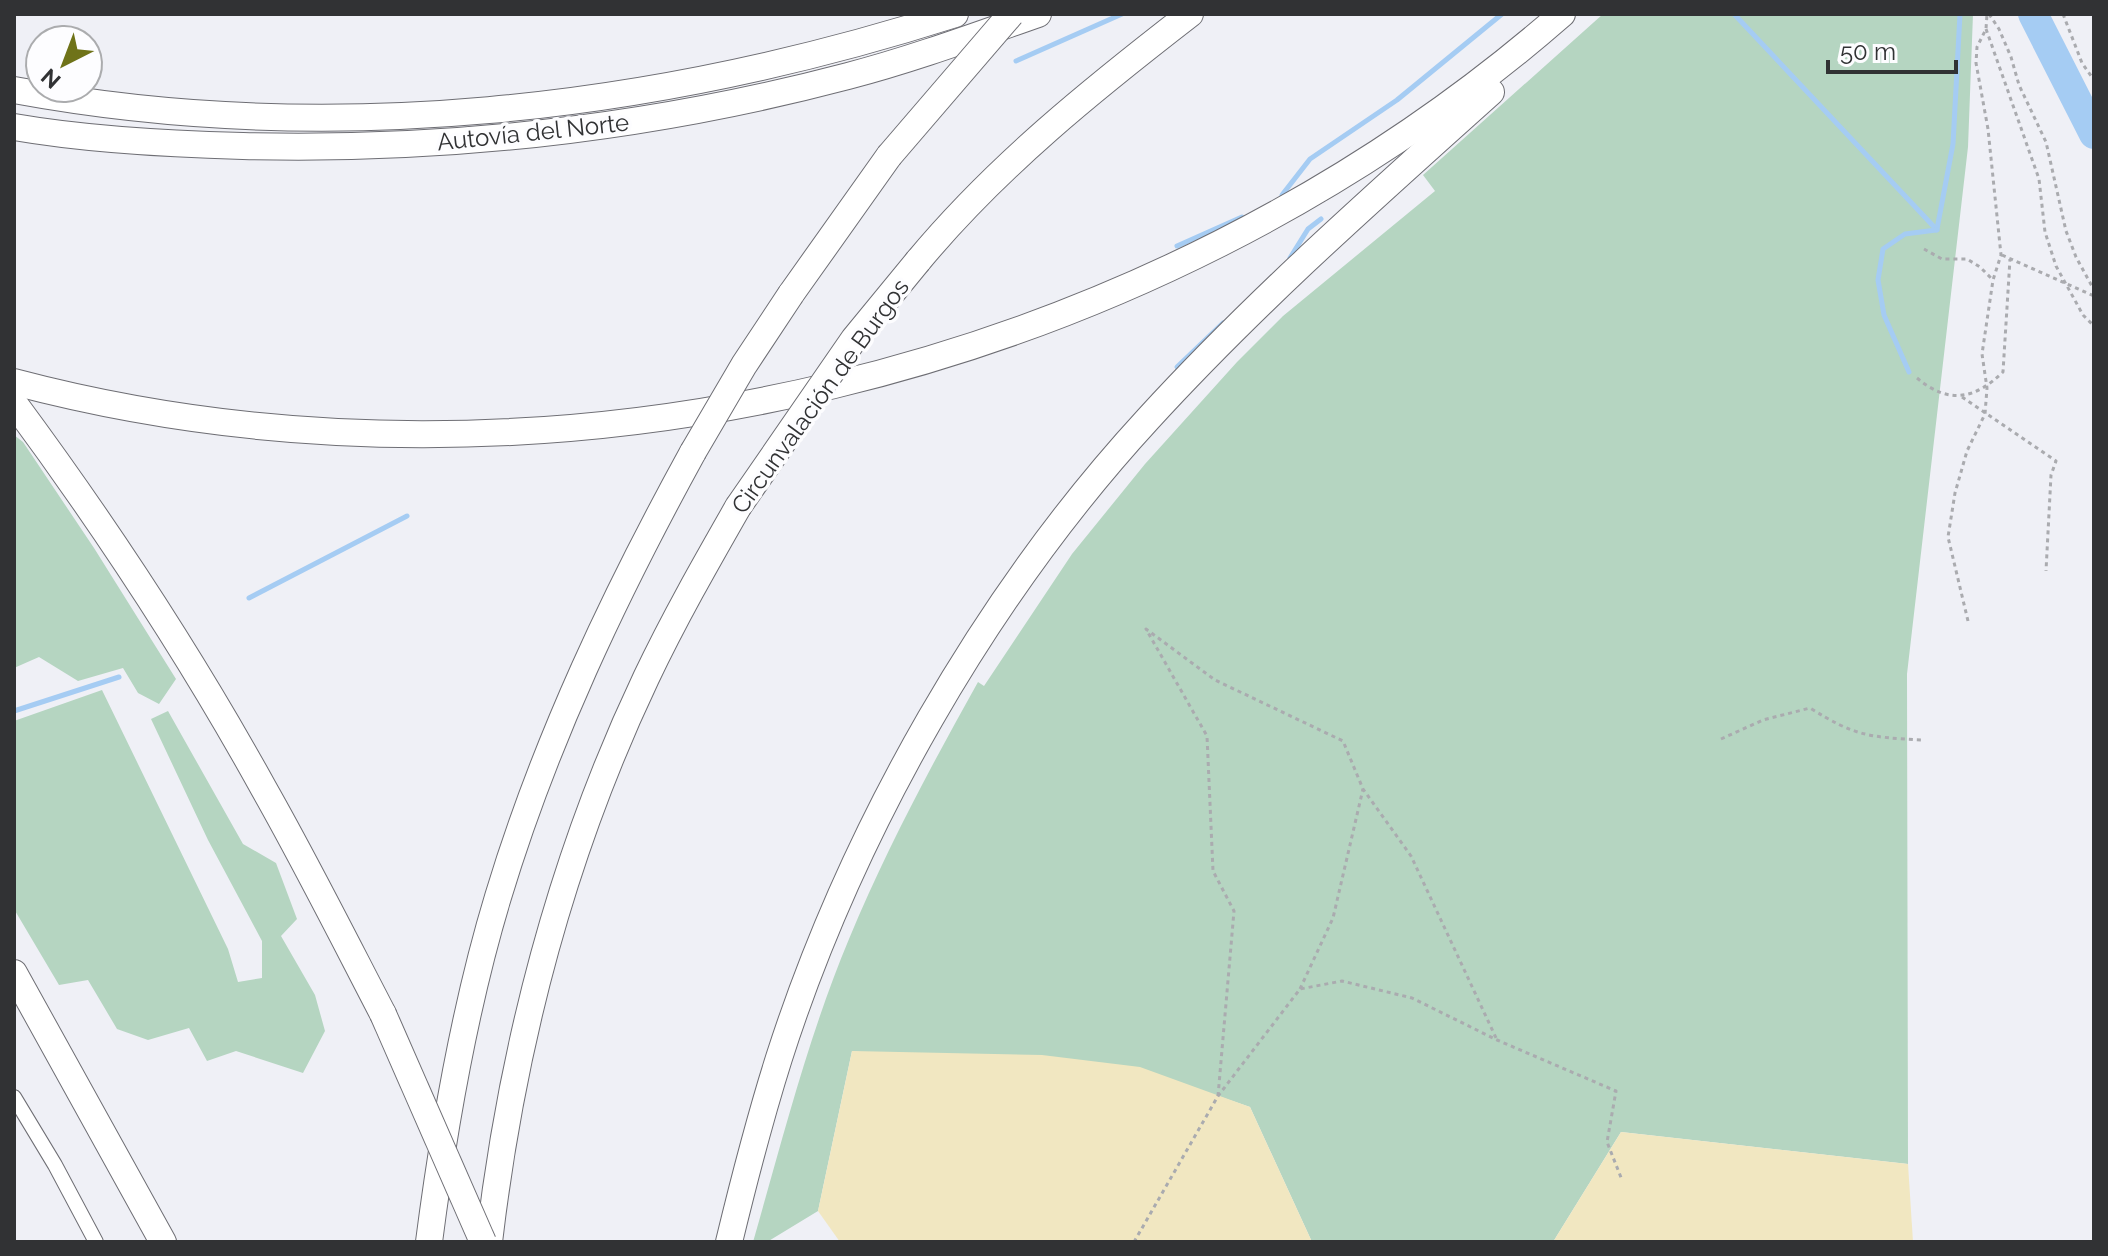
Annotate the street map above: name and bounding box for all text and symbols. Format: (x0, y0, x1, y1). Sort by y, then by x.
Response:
north arrow (24, 24, 104, 104)
scale bar (1828, 24, 1956, 74)
text: 50 m (1840, 37, 1896, 66)
text: N (36, 64, 66, 94)
street label: Autovía del Norte (436, 107, 630, 157)
street label: Circunvalación de Burgos (725, 273, 915, 519)

